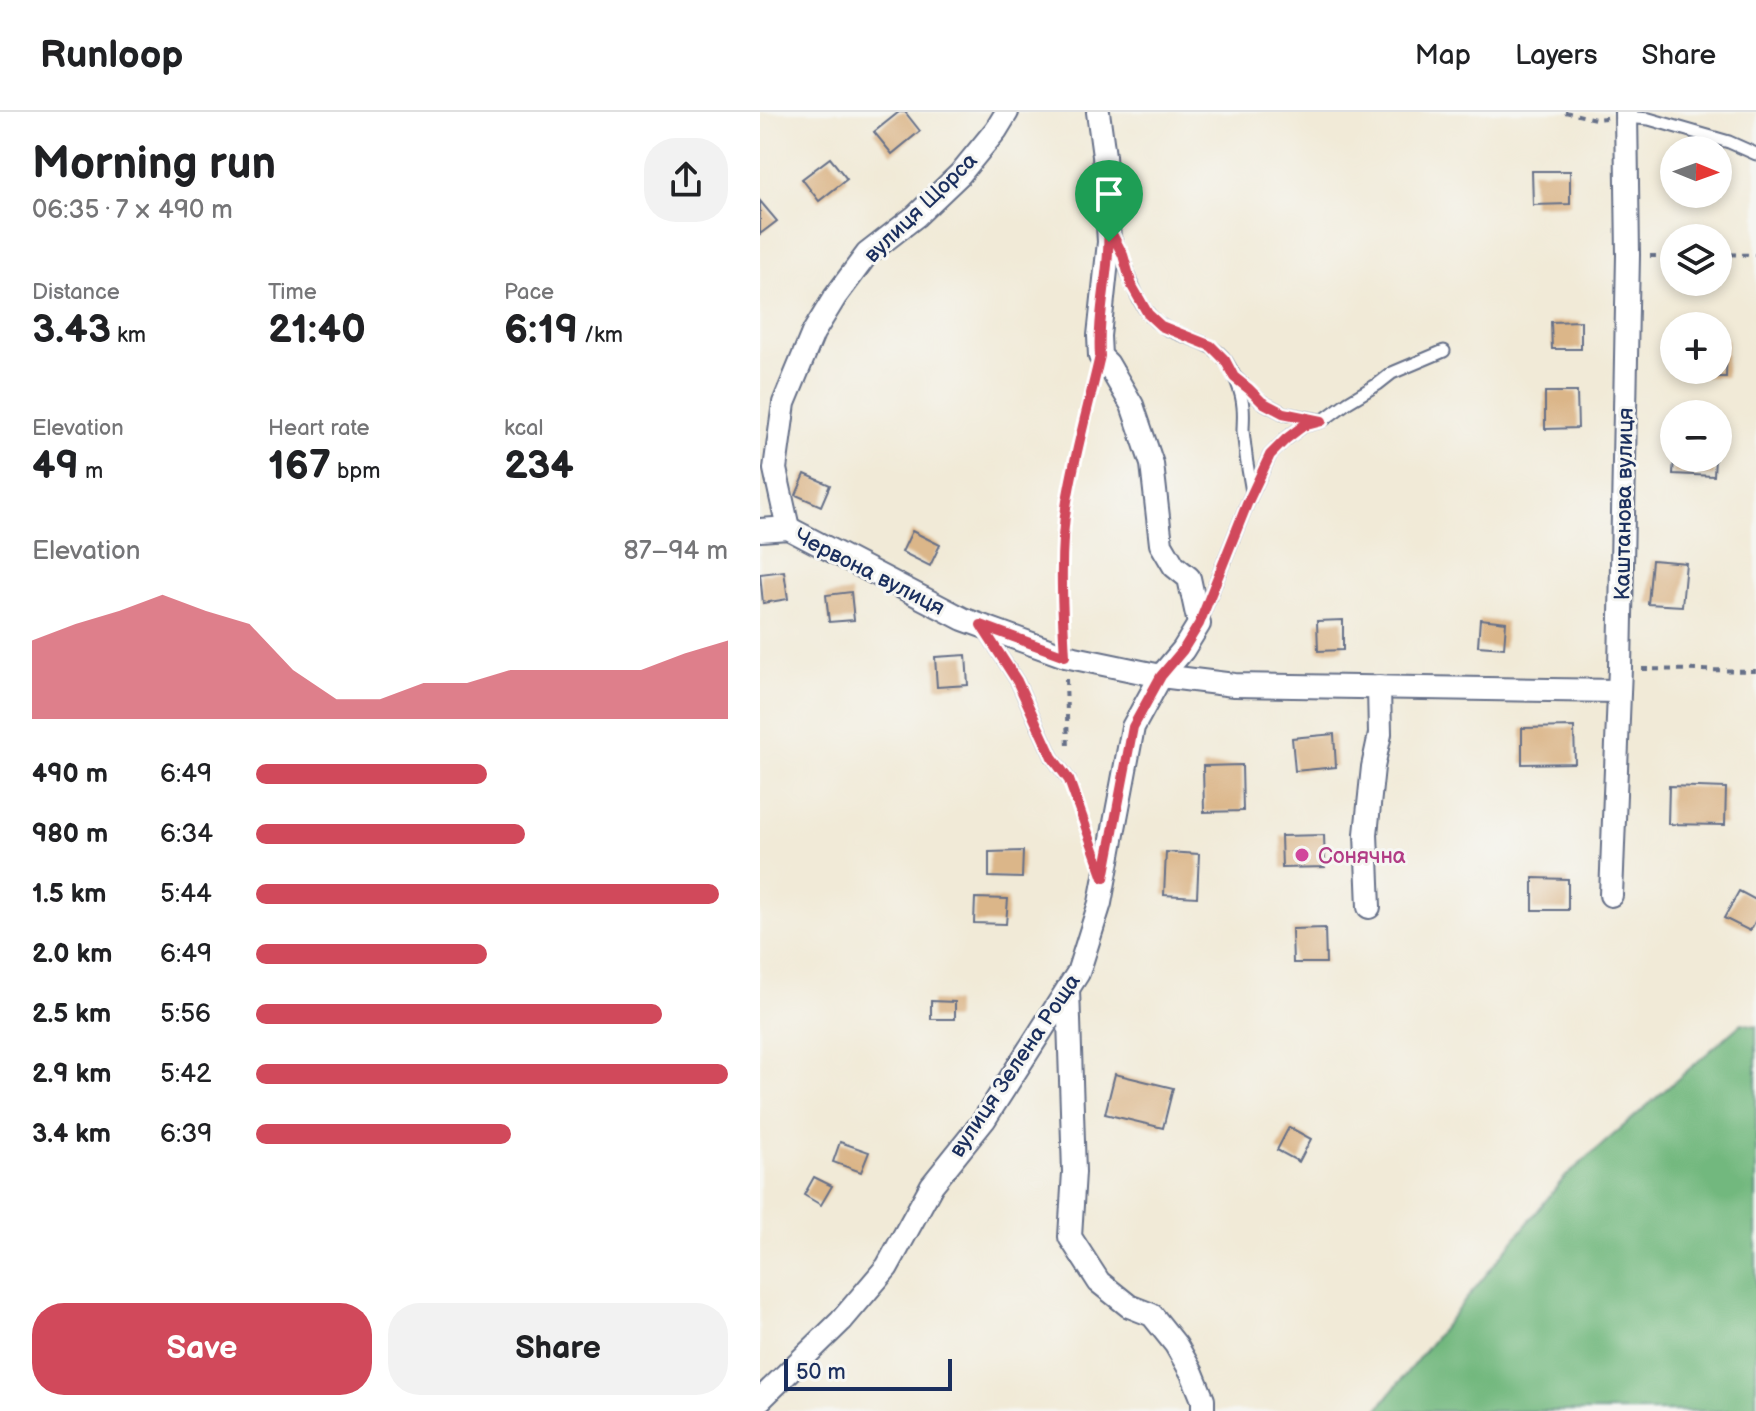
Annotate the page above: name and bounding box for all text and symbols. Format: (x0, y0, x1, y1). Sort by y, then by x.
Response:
text: Runloop (40, 33, 183, 78)
text: Map (1415, 39, 1471, 72)
text: Layers (1515, 39, 1598, 72)
text: Share (1642, 39, 1716, 72)
north arrow (1660, 136, 1732, 208)
map controls (1660, 136, 1732, 472)
text: Morning run (32, 138, 276, 191)
button: share (644, 138, 728, 222)
street label: вулиця Щорса (859, 147, 983, 269)
pin (1075, 160, 1143, 242)
icon: arrive (1087, 172, 1131, 216)
text: 06:35 · 7 × 490 m (32, 195, 233, 226)
button: layers (1660, 224, 1732, 296)
text: Distance (32, 279, 120, 306)
text: Time (268, 279, 317, 306)
text: Pace (504, 279, 554, 306)
text: 3.43 (32, 306, 111, 354)
text: 21:40 (268, 306, 366, 354)
text: 6:19 (504, 306, 578, 354)
button: + (1660, 312, 1732, 384)
text: km (111, 322, 146, 349)
text: /km (578, 322, 623, 349)
button: − (1660, 400, 1732, 472)
street label: Каштанова вулиця (1609, 407, 1640, 601)
text: Elevation (32, 415, 124, 442)
text: Heart rate (268, 415, 370, 442)
text: kcal (504, 415, 543, 442)
text: 49 (32, 442, 79, 490)
text: 167 (268, 442, 331, 490)
text: 234 (504, 442, 574, 490)
text: m (79, 458, 103, 485)
text: bpm (331, 458, 380, 485)
street label: Червона вулиця (790, 523, 949, 622)
text: Elevation (32, 536, 140, 567)
text: 87–94 m (624, 536, 728, 567)
text: 490 m (32, 759, 108, 790)
text: 6:49 (160, 759, 212, 790)
text: 980 m (32, 819, 108, 850)
text: 6:34 (160, 819, 213, 850)
place label: Сонячна (1318, 843, 1406, 870)
marker: Сонячна (1293, 846, 1311, 864)
text: 1.5 km (32, 879, 107, 910)
text: 5:44 (160, 879, 212, 910)
text: 2.0 km (32, 939, 112, 970)
text: 6:49 (160, 939, 212, 970)
street label: вулиця Зелена Роща (944, 969, 1087, 1163)
text: 2.5 km (32, 999, 111, 1030)
text: 5:56 (160, 999, 211, 1030)
text: 2.9 km (32, 1059, 111, 1090)
text: 5:42 (160, 1059, 211, 1090)
text: 3.4 km (32, 1119, 111, 1150)
text: 6:39 (160, 1119, 212, 1150)
button: Save (32, 1303, 372, 1395)
button: Share (388, 1303, 728, 1395)
scale bar (784, 1355, 952, 1391)
text: 50 m (796, 1359, 846, 1386)

